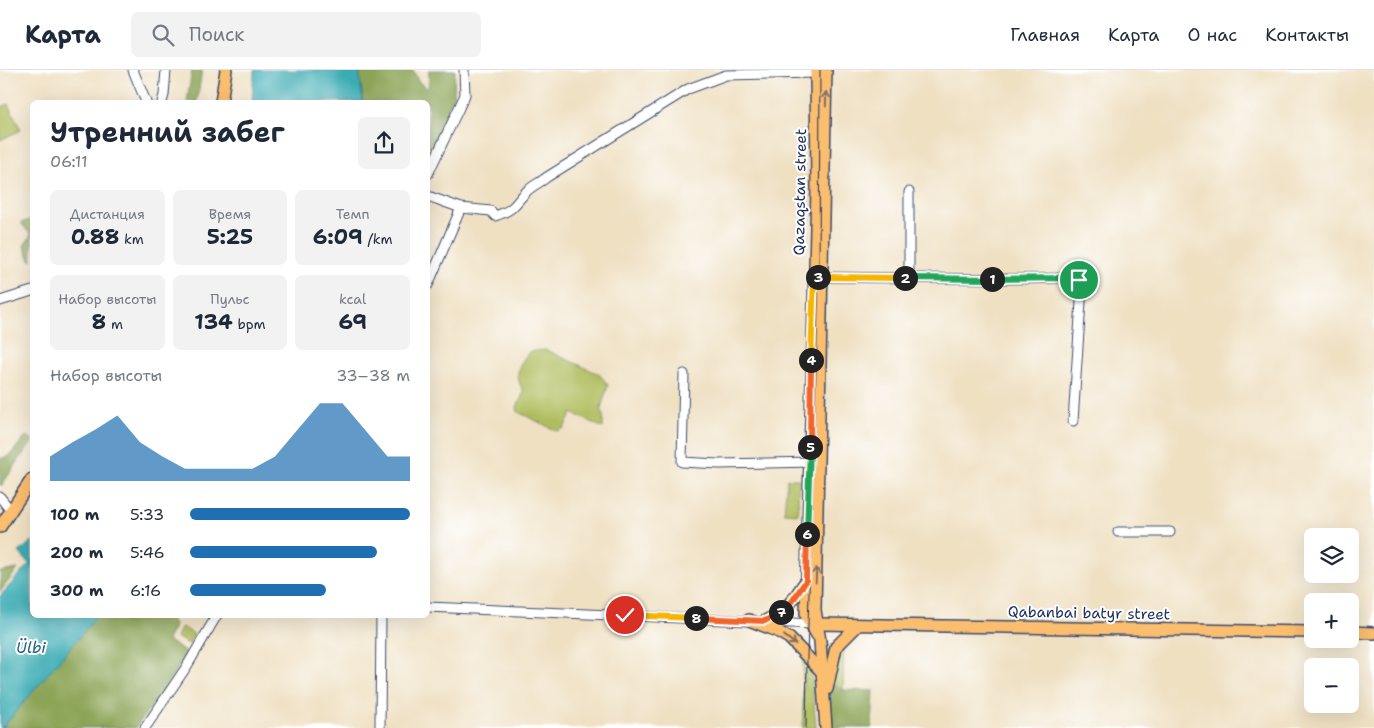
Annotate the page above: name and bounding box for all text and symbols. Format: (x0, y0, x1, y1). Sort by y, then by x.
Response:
search box (131, 12, 481, 57)
text: Карта (25, 19, 101, 51)
icon: search (149, 21, 177, 49)
text: Поиск (189, 22, 244, 47)
text: Главная (1010, 23, 1080, 47)
text: Карта (1108, 23, 1160, 47)
text: О нас (1188, 23, 1237, 47)
text: Контакты (1265, 23, 1349, 47)
one-way arrow (821, 91, 831, 107)
text: Утренний забег (50, 113, 285, 151)
button: share (358, 117, 410, 169)
street label: Qazaqstan street (789, 128, 811, 256)
text: 06:11 (50, 151, 88, 172)
text: Дистанция (70, 205, 145, 223)
text: Время (209, 205, 251, 223)
text: Темп (336, 205, 370, 223)
text: 0.88 (71, 223, 119, 251)
text: 5:25 (207, 223, 253, 251)
text: 6:09 (313, 223, 363, 251)
text: km (119, 230, 144, 248)
text: /km (363, 230, 393, 248)
pin (1058, 259, 1100, 301)
pin: 3 (806, 264, 830, 290)
pin: 2 (892, 266, 918, 290)
pin: 1 (980, 266, 1004, 292)
icon: arrive (1065, 266, 1093, 294)
text: 3 (814, 268, 823, 286)
text: 2 (901, 269, 910, 287)
text: 1 (989, 270, 996, 288)
text: Набор высоты (58, 290, 156, 308)
text: Пульс (210, 290, 250, 308)
text: kcal (339, 290, 366, 308)
text: 8 (92, 308, 106, 336)
text: 134 (194, 308, 233, 336)
text: 69 (338, 308, 367, 336)
text: m (106, 315, 123, 333)
text: bpm (233, 315, 266, 333)
pin: 4 (798, 348, 824, 372)
text: 4 (807, 351, 816, 369)
text: Набор высоты (50, 365, 162, 386)
text: 33–38 m (336, 365, 410, 386)
pin: 5 (798, 434, 822, 460)
text: 5 (806, 438, 815, 456)
text: 100 m (50, 504, 99, 525)
text: 5:33 (130, 504, 164, 525)
pin: 6 (794, 522, 820, 546)
text: 6 (803, 525, 812, 543)
map controls (1304, 528, 1359, 713)
button: layers (1304, 528, 1359, 583)
text: 200 m (50, 542, 103, 563)
text: 5:46 (130, 542, 165, 563)
one-way arrow (812, 568, 821, 584)
text: 300 m (50, 580, 104, 601)
text: 6:16 (130, 580, 161, 601)
button: + (1304, 593, 1359, 648)
pin (604, 594, 646, 636)
pin: 7 (768, 600, 794, 624)
icon: check (611, 601, 639, 629)
street label: Qabanbai batyr street (1008, 602, 1170, 624)
text: 7 (777, 603, 786, 621)
pin: 8 (684, 606, 708, 630)
text: 8 (692, 609, 701, 627)
one-way arrow (783, 634, 796, 645)
water label: Ülbi (16, 637, 46, 658)
button: − (1304, 658, 1359, 713)

